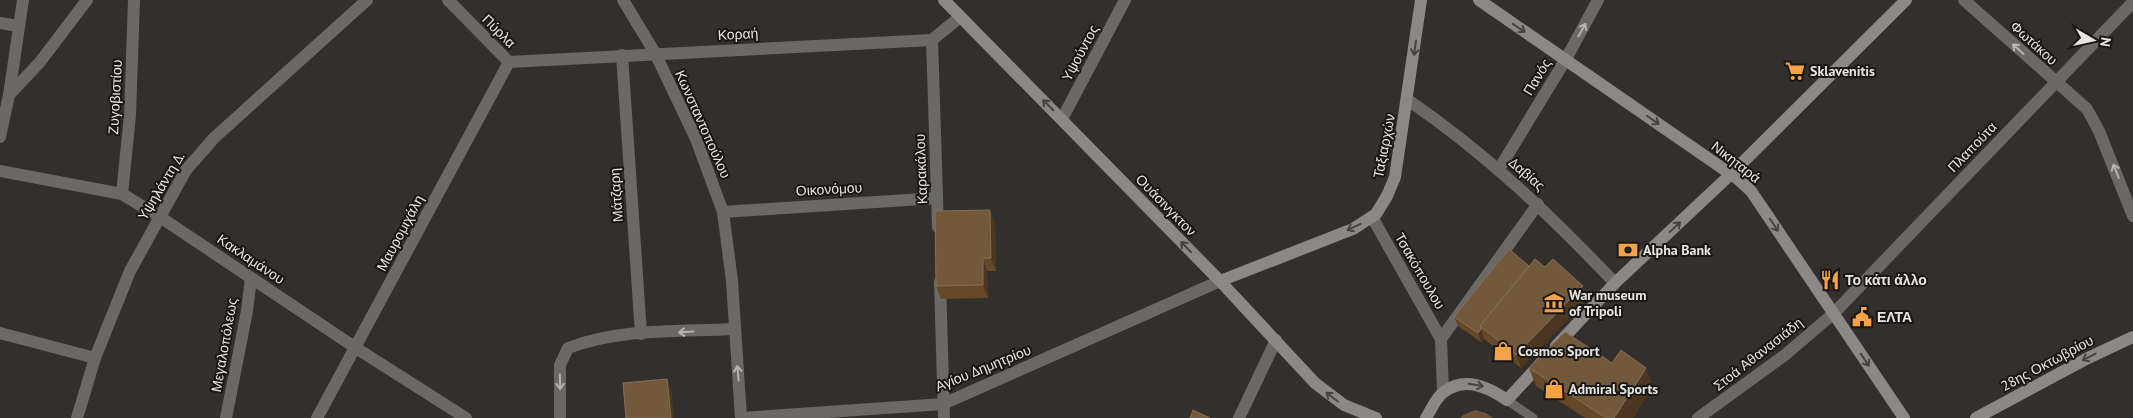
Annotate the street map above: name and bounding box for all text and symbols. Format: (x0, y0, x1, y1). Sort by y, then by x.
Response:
street label: Πύρλα (478, 10, 520, 52)
north arrow (2068, 15, 2118, 65)
street label: Φωτάκου (2007, 17, 2061, 69)
street label: Υψούντος (1058, 21, 1103, 84)
one-way arrow (1577, 22, 1587, 37)
one-way arrow (1512, 23, 1526, 33)
street label: Κοραή (717, 24, 759, 44)
text: N (2096, 36, 2115, 48)
one-way arrow (1409, 40, 1419, 56)
one-way arrow (2012, 43, 2025, 55)
street label: Πανός (1519, 55, 1555, 99)
street label: Ζυγοβιστίου (104, 59, 126, 135)
supermarket icon: Sklavenitis (1784, 60, 1806, 82)
place label: Sklavenitis (1810, 62, 1875, 80)
street label: Κωνσταντοπούλου (671, 67, 735, 181)
one-way arrow (1042, 99, 1054, 111)
street label: Ταξιαρχών (1369, 112, 1399, 180)
one-way arrow (1646, 115, 1660, 125)
street label: Πλαπούτα (1944, 118, 2000, 176)
street label: Καρακάλου (911, 133, 931, 205)
street label: Νικηταρά (1708, 137, 1764, 187)
street label: Υψηλάντη Δ. (133, 148, 189, 224)
street label: Δαβίας (1505, 153, 1549, 195)
one-way arrow (2110, 164, 2120, 179)
street label: Μάτζαρη (605, 167, 627, 223)
street label: Ουάσινγκτον (1132, 170, 1200, 240)
street label: Οικονόμου (795, 178, 863, 200)
street label: Μαυρομιχάλη (372, 192, 428, 274)
one-way arrow (1769, 218, 1779, 232)
one-way arrow (1668, 221, 1681, 233)
one-way arrow (1347, 223, 1362, 233)
street label: Κακλαμάνου (214, 230, 288, 288)
street label: Τσακόπουλου (1391, 230, 1449, 312)
bank icon: Alpha Bank (1617, 239, 1639, 261)
one-way arrow (1180, 240, 1192, 253)
place label: Alpha Bank (1643, 241, 1711, 259)
restaurant icon: Το κάτι άλλο (1819, 269, 1841, 291)
place label: Το κάτι άλλο (1845, 271, 1927, 289)
place label: War museum of Tripoli (1569, 286, 1646, 320)
museum icon: War museum of Tripoli (1543, 292, 1565, 314)
street label: Μεγαλοπόλεως (207, 296, 241, 393)
public building icon: ΕΛΤΑ (1851, 306, 1873, 328)
place label: ΕΛΤΑ (1877, 308, 1912, 326)
street label: Στοά Αθανασιάδη (1710, 313, 1806, 395)
one-way arrow (678, 327, 694, 336)
street label: 28ης Οκτωβρίου (1998, 331, 2096, 395)
shop icon: Cosmos Sport (1492, 340, 1514, 362)
street label: Αγίου Δημητρίου (932, 341, 1034, 395)
place label: Cosmos Sport (1518, 342, 1600, 360)
one-way arrow (1860, 352, 1870, 366)
one-way arrow (2082, 353, 2097, 362)
one-way arrow (733, 366, 742, 382)
one-way arrow (555, 374, 565, 390)
shop icon: Admiral Sports (1543, 378, 1565, 400)
place label: Admiral Sports (1569, 380, 1658, 398)
one-way arrow (1468, 381, 1484, 391)
one-way arrow (1325, 392, 1339, 402)

